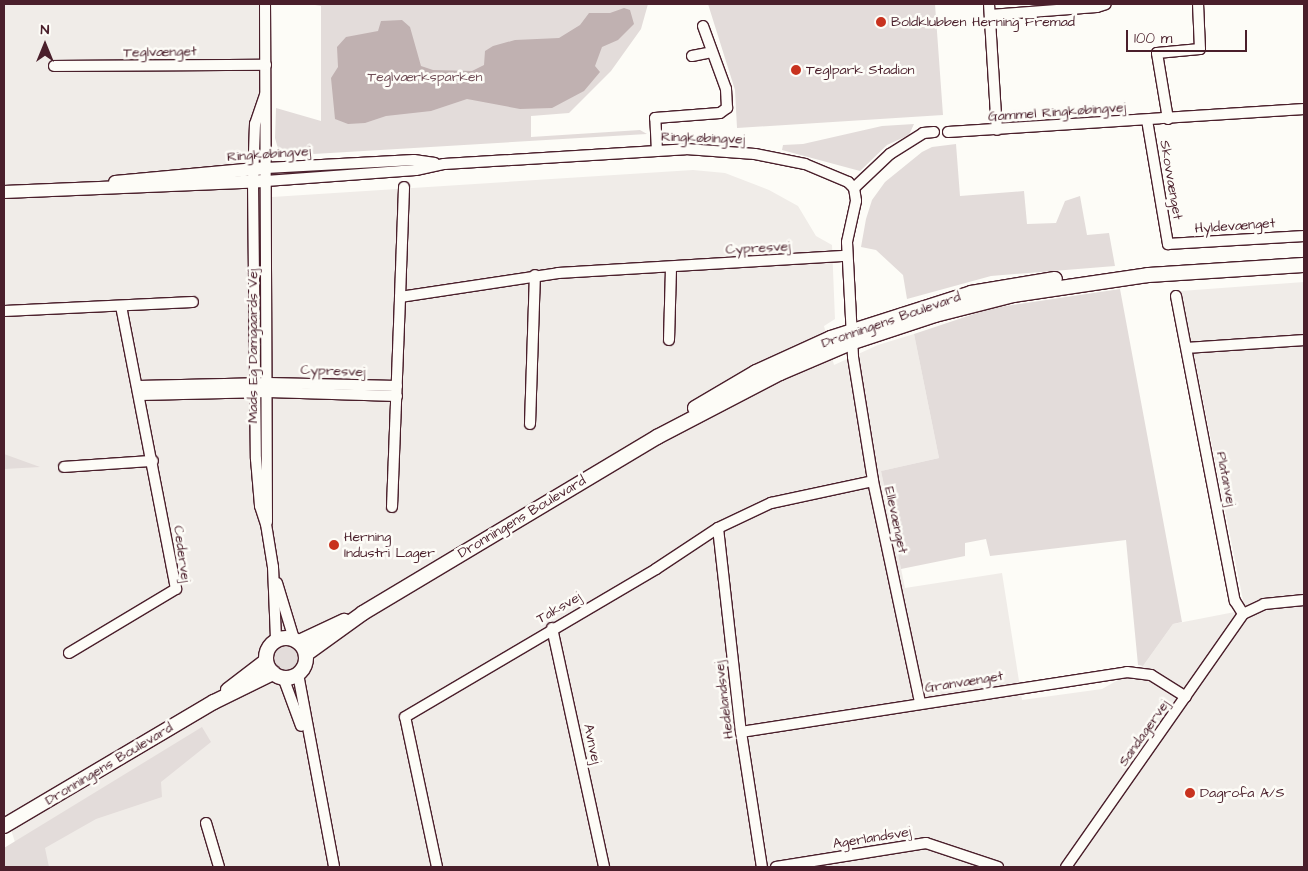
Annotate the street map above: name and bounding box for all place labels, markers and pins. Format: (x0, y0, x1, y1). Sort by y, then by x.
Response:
place label: Boldklubben Herning Fremad (891, 14, 1075, 30)
marker: Boldklubben Herning Fremad (875, 16, 887, 28)
place label: Teglpark Stadion (806, 62, 915, 78)
marker: Teglpark Stadion (790, 64, 802, 76)
place label: Herning Industri Lager (344, 529, 435, 562)
marker: Herning Industri Lager (328, 539, 340, 551)
place label: Dagrofa A/S (1200, 785, 1284, 801)
marker: Dagrofa A/S (1184, 787, 1196, 799)

